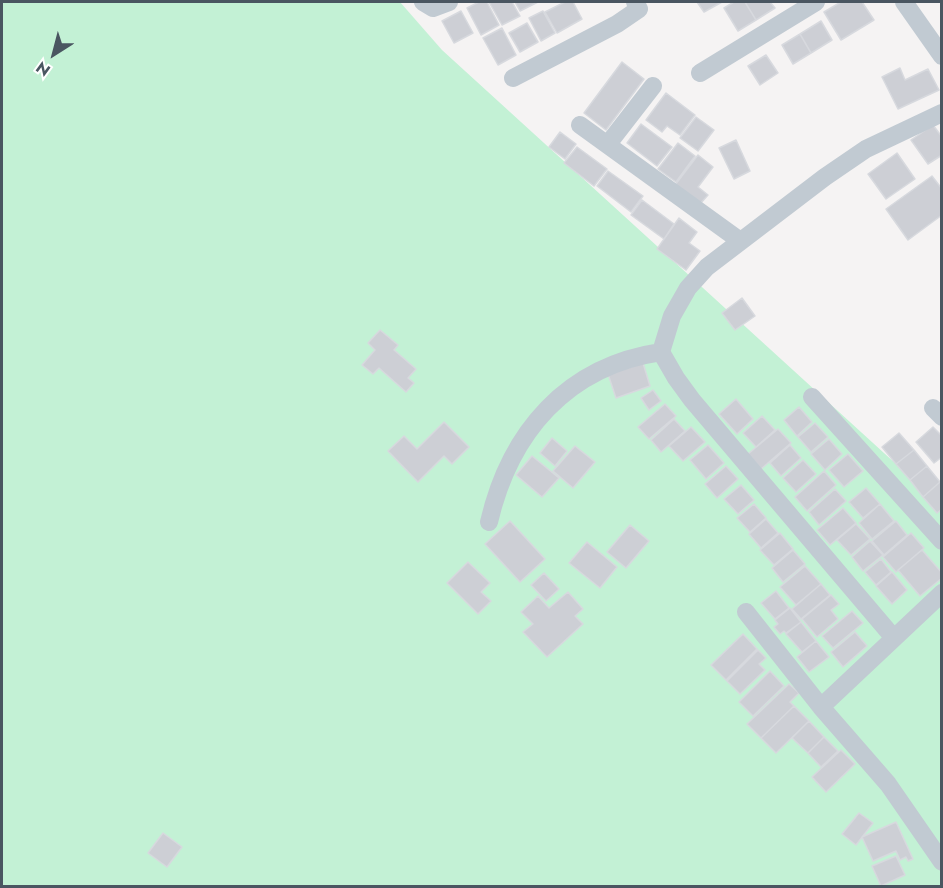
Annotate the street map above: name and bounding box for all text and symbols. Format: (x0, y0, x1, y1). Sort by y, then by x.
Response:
north arrow (24, 24, 84, 84)
text: N (31, 56, 55, 82)

